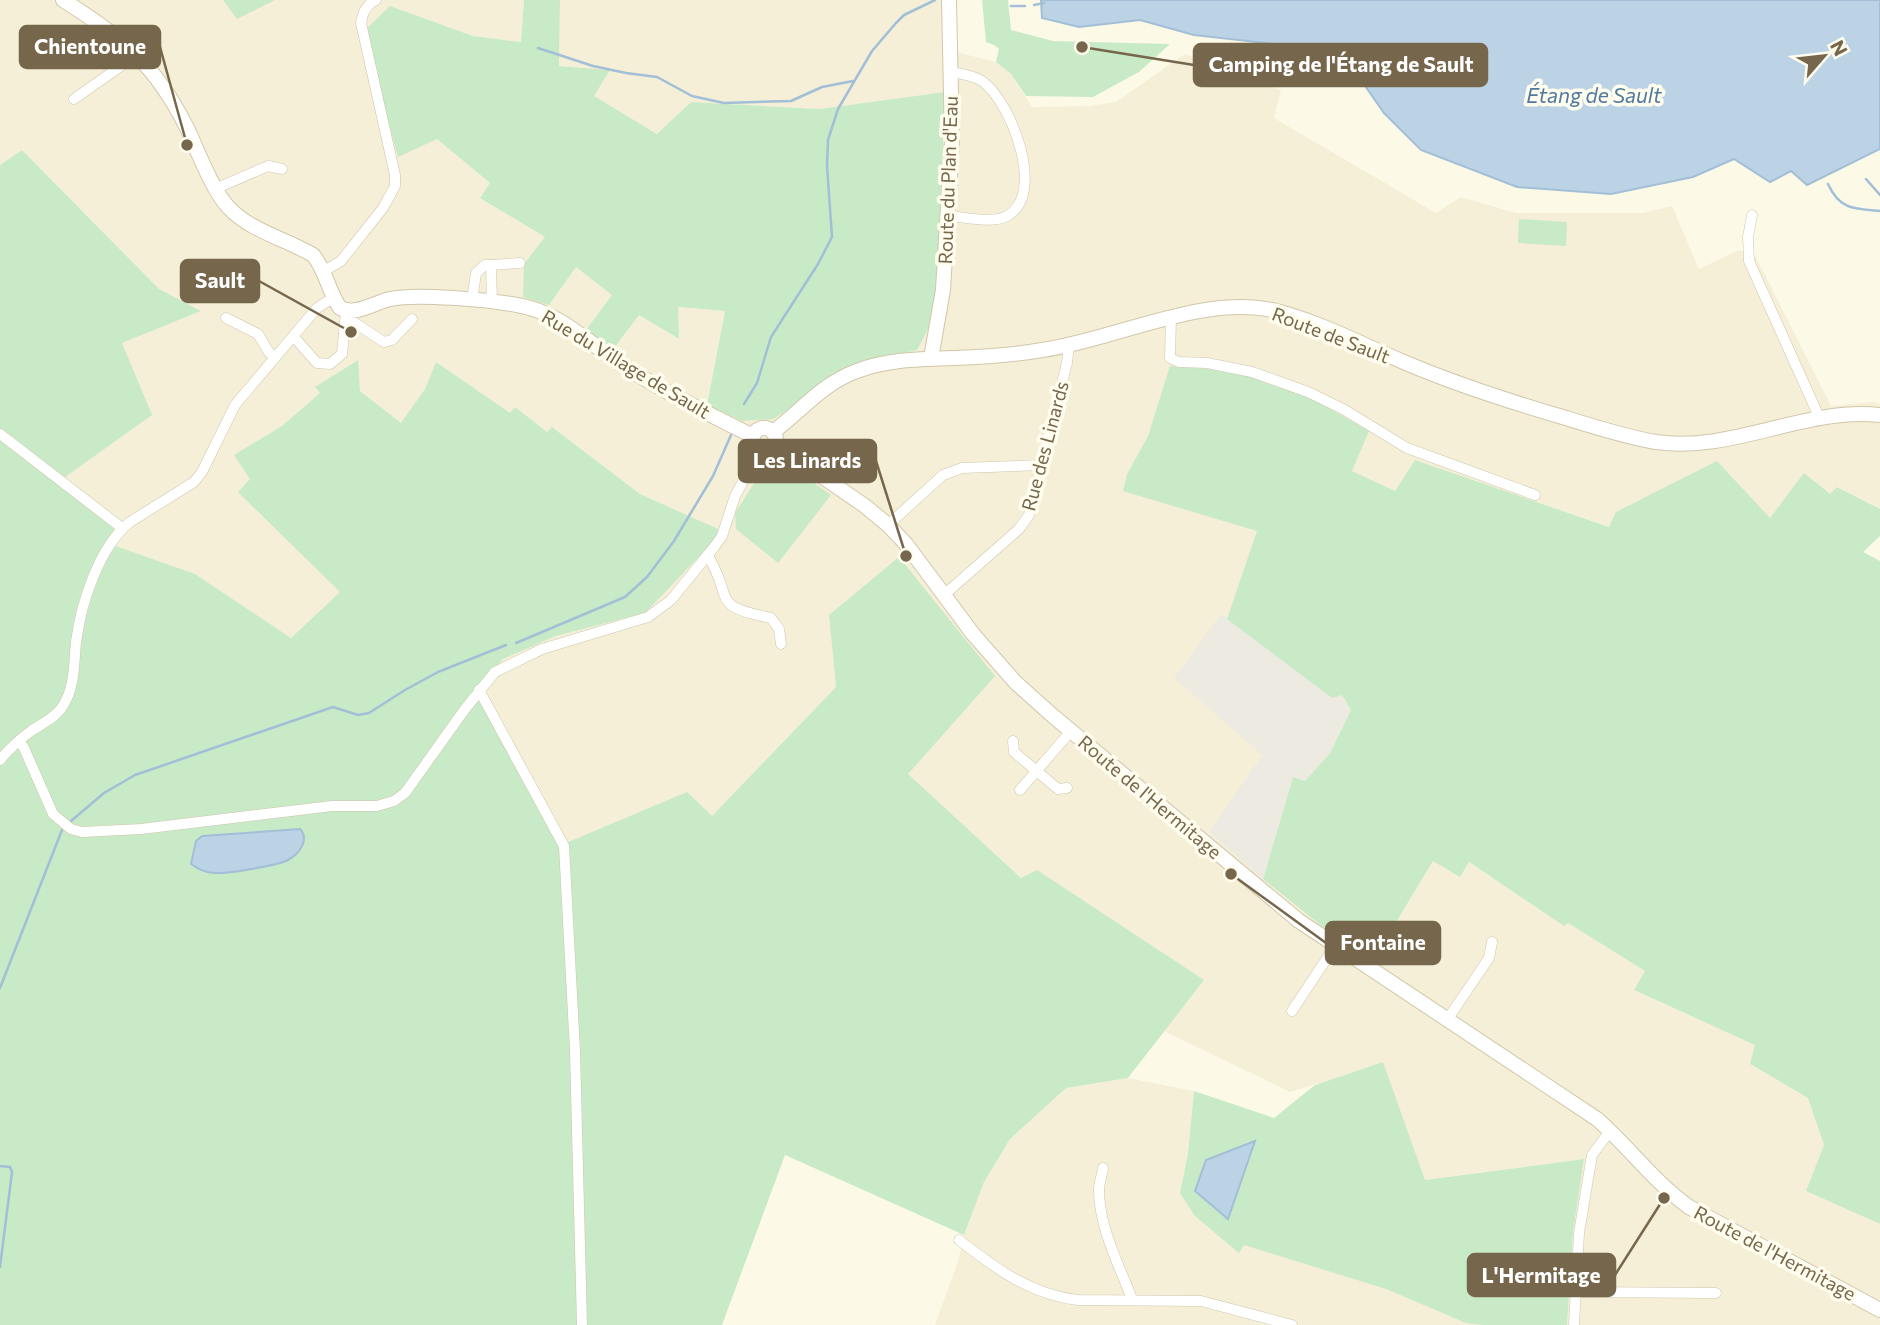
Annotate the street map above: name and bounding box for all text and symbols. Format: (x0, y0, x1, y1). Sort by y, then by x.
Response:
north arrow (1789, 21, 1859, 91)
callout: Chientoune (20, 26, 160, 68)
text: Chientoune (34, 33, 146, 58)
text: N (1826, 36, 1853, 59)
callout: Camping de l'Étang de Sault (1194, 44, 1487, 86)
text: Camping de l'Étang de Sault (1208, 51, 1474, 76)
water label: Étang de Sault (1526, 82, 1662, 107)
street label: Route du Plan d'Eau (933, 95, 962, 265)
callout: Sault (181, 260, 259, 302)
text: Sault (195, 267, 245, 292)
street label: Route de Sault (1269, 302, 1394, 368)
street label: Rue du Village de Sault (538, 304, 715, 423)
street label: Rue des Linards (1016, 378, 1073, 513)
callout: Les Linards (739, 440, 876, 482)
text: Les Linards (753, 447, 862, 472)
street label: Route de l'Hermitage (1074, 730, 1227, 863)
callout: Fontaine (1326, 922, 1440, 964)
text: Fontaine (1340, 929, 1426, 954)
street label: Route de l'Hermitage (1690, 1200, 1860, 1305)
callout: L'Hermitage (1468, 1254, 1615, 1296)
text: L'Hermitage (1482, 1262, 1600, 1287)

